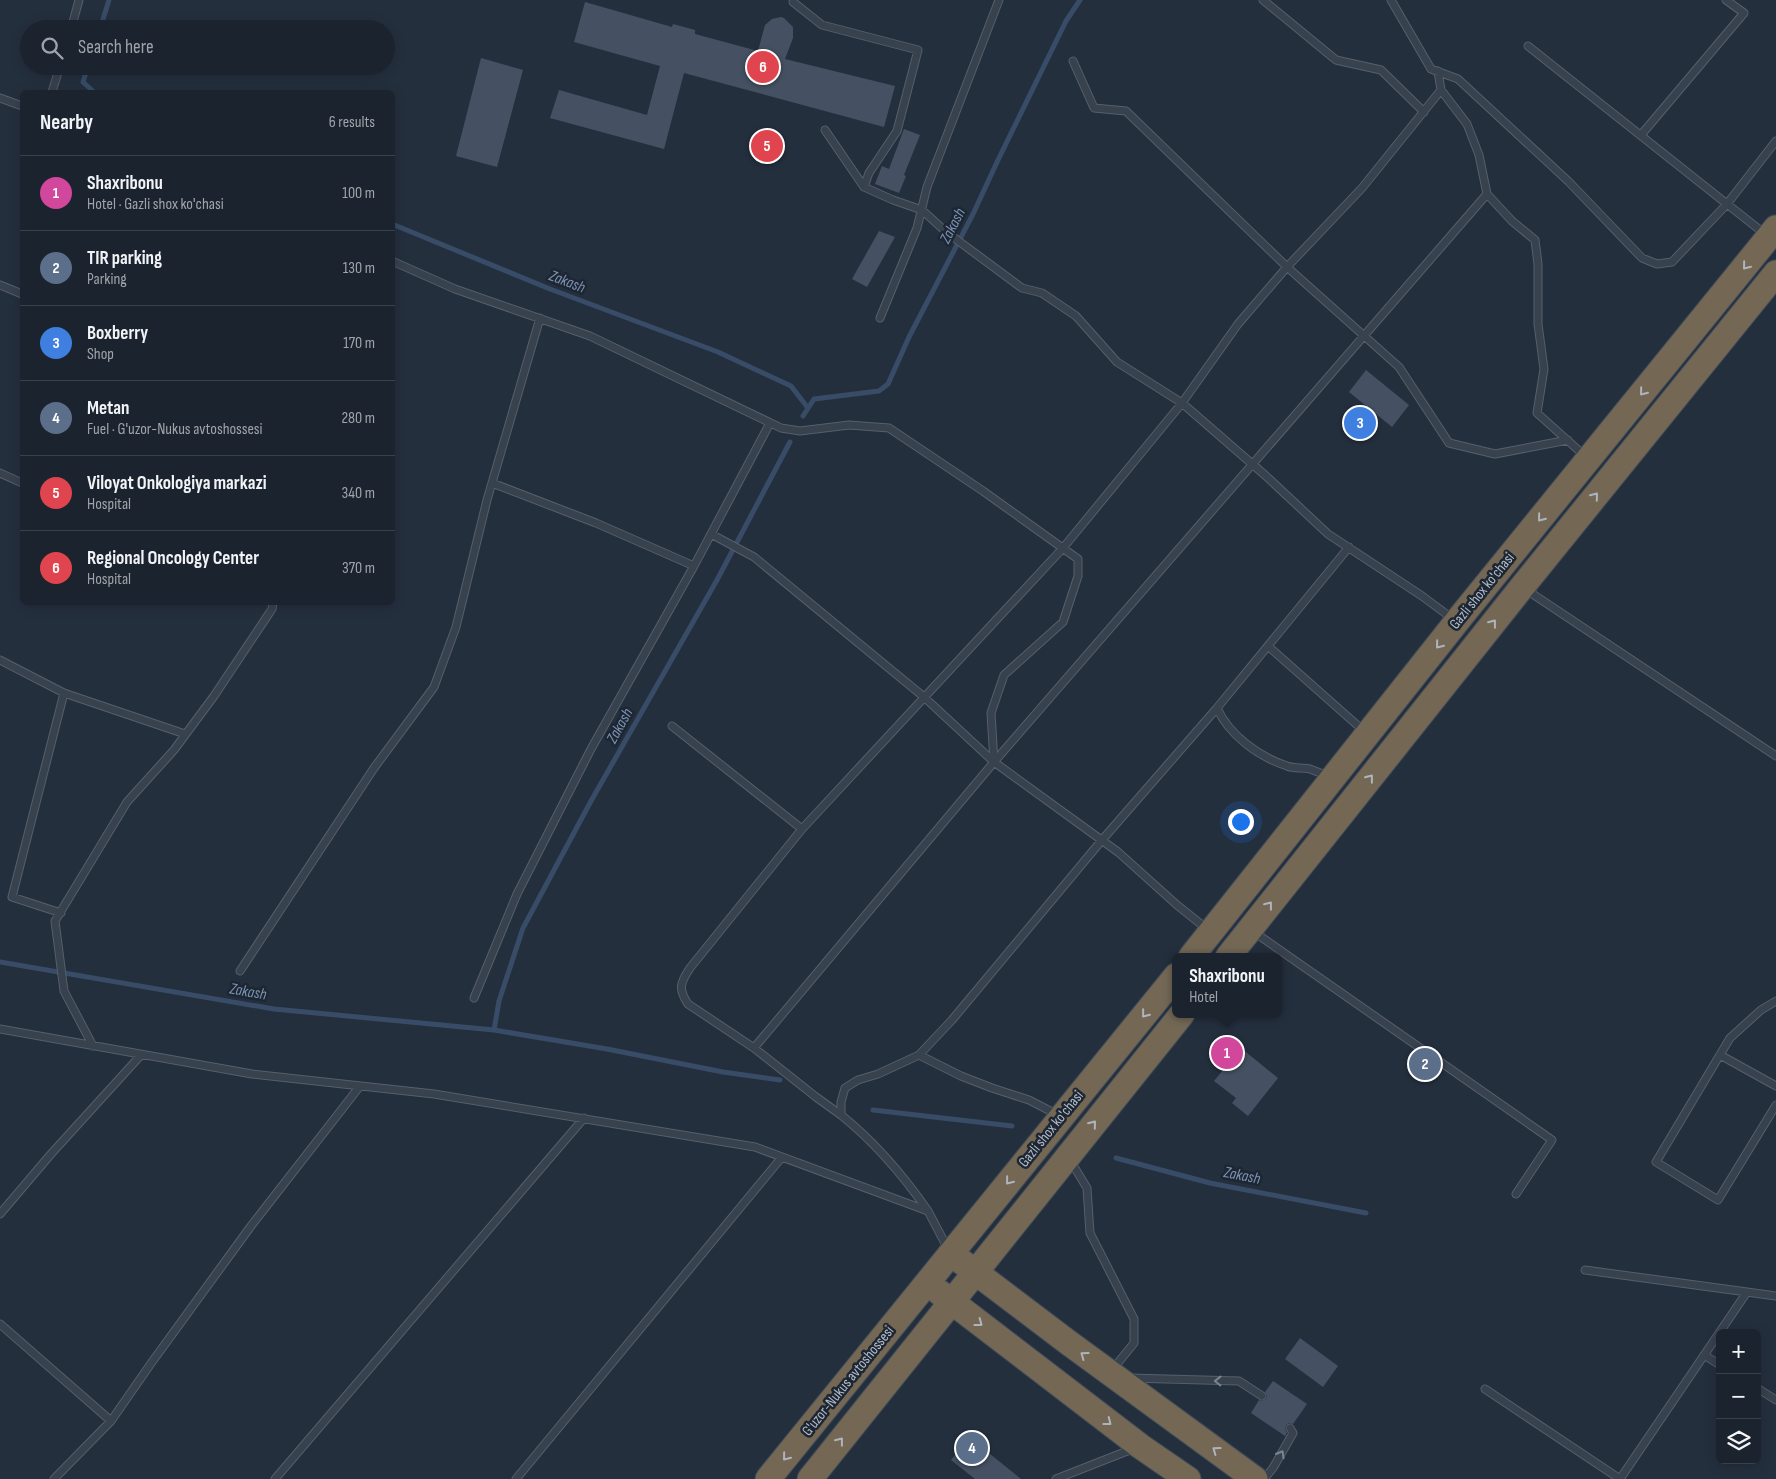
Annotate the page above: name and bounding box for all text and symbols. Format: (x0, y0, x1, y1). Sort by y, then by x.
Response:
search box (20, 20, 395, 75)
icon: search (38, 34, 66, 62)
text: Search here (78, 36, 154, 59)
pin: 6 (747, 48, 779, 86)
text: Nearby (40, 110, 93, 135)
text: 6 results (329, 113, 375, 132)
pin: 5 (751, 127, 783, 165)
text: Shaxribonu (87, 172, 163, 195)
text: 1 (53, 184, 59, 203)
text: 100 m (342, 184, 375, 203)
text: Hotel · Gazli shox ko'chasi (87, 195, 224, 214)
water label: Zakash (936, 205, 970, 248)
text: TIR parking (87, 247, 162, 270)
text: 2 (52, 259, 60, 278)
text: 130 m (343, 259, 375, 278)
one-way arrow (1743, 260, 1751, 269)
water label: Zakash (545, 266, 588, 298)
text: Parking (87, 270, 127, 289)
text: Boxberry (87, 322, 148, 345)
text: 3 (52, 334, 60, 353)
text: 170 m (343, 334, 375, 353)
text: Shop (87, 345, 114, 364)
one-way arrow (1641, 386, 1649, 395)
text: Metan (87, 397, 130, 420)
pin: 3 (1344, 404, 1376, 442)
text: 4 (52, 409, 60, 428)
text: 280 m (341, 409, 375, 428)
text: Fuel · G'uzor-Nukus avtoshossesi (87, 420, 263, 439)
text: Viloyat Onkologiya markazi (87, 472, 267, 495)
text: 5 (52, 484, 60, 503)
text: 340 m (342, 484, 375, 503)
one-way arrow (1590, 493, 1599, 502)
text: Hospital (87, 495, 131, 514)
one-way arrow (1538, 512, 1546, 521)
text: Regional Oncology Center (87, 547, 259, 570)
street label: Gazli shox ko'chasi (1445, 549, 1519, 633)
text: 6 (52, 559, 60, 578)
text: 370 m (342, 559, 375, 578)
text: Hospital (87, 570, 131, 589)
one-way arrow (1488, 620, 1496, 629)
one-way arrow (1435, 639, 1444, 648)
water label: Zakash (602, 705, 637, 748)
one-way arrow (1365, 775, 1373, 784)
your location (1228, 809, 1254, 835)
one-way arrow (1264, 902, 1272, 911)
popup (1172, 953, 1282, 1018)
text: Shaxribonu (1189, 965, 1265, 988)
water label: Zakash (227, 979, 268, 1005)
text: Hotel (1189, 988, 1218, 1007)
one-way arrow (1142, 1008, 1150, 1017)
pin: 1 (1211, 1034, 1243, 1072)
pin: 2 (1409, 1045, 1441, 1083)
street label: Gazli shox ko'chasi (1014, 1087, 1088, 1171)
one-way arrow (1087, 1121, 1096, 1130)
water label: Zakash (1221, 1163, 1262, 1189)
one-way arrow (1006, 1175, 1015, 1184)
one-way arrow (974, 1317, 983, 1326)
street label: G'uzor-Nukus avtoshossesi (798, 1322, 898, 1440)
map controls (1716, 1329, 1761, 1464)
button: + (1716, 1329, 1761, 1374)
one-way arrow (1080, 1352, 1090, 1361)
button: − (1716, 1374, 1761, 1419)
one-way arrow (1214, 1375, 1222, 1386)
one-way arrow (1102, 1416, 1112, 1425)
button: layers (1716, 1419, 1761, 1464)
pin: 4 (956, 1429, 988, 1467)
one-way arrow (835, 1438, 843, 1447)
one-way arrow (1213, 1448, 1222, 1456)
one-way arrow (784, 1451, 792, 1460)
one-way arrow (1275, 1451, 1285, 1460)

